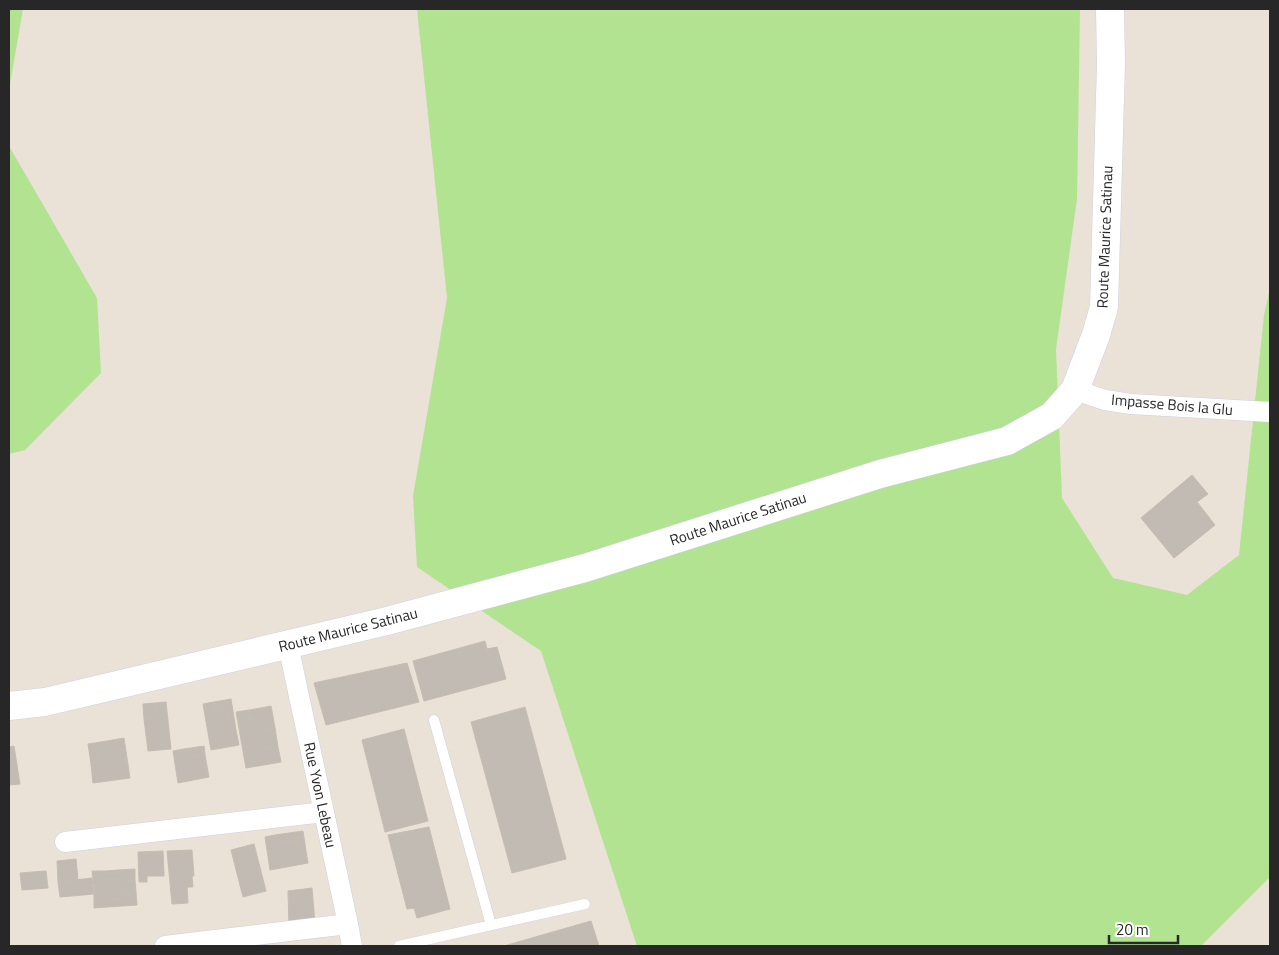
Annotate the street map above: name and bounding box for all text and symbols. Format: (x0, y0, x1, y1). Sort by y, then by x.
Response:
street label: Route Maurice Satinau (1091, 165, 1118, 309)
street label: Impasse Bois la Glu (1110, 388, 1234, 421)
street label: Route Maurice Satinau (666, 486, 809, 552)
street label: Route Maurice Satinau (276, 601, 420, 658)
street label: Rue Yvon Lebeau (298, 740, 343, 850)
scale bar (1109, 912, 1178, 944)
text: 20 m (1116, 918, 1149, 941)

